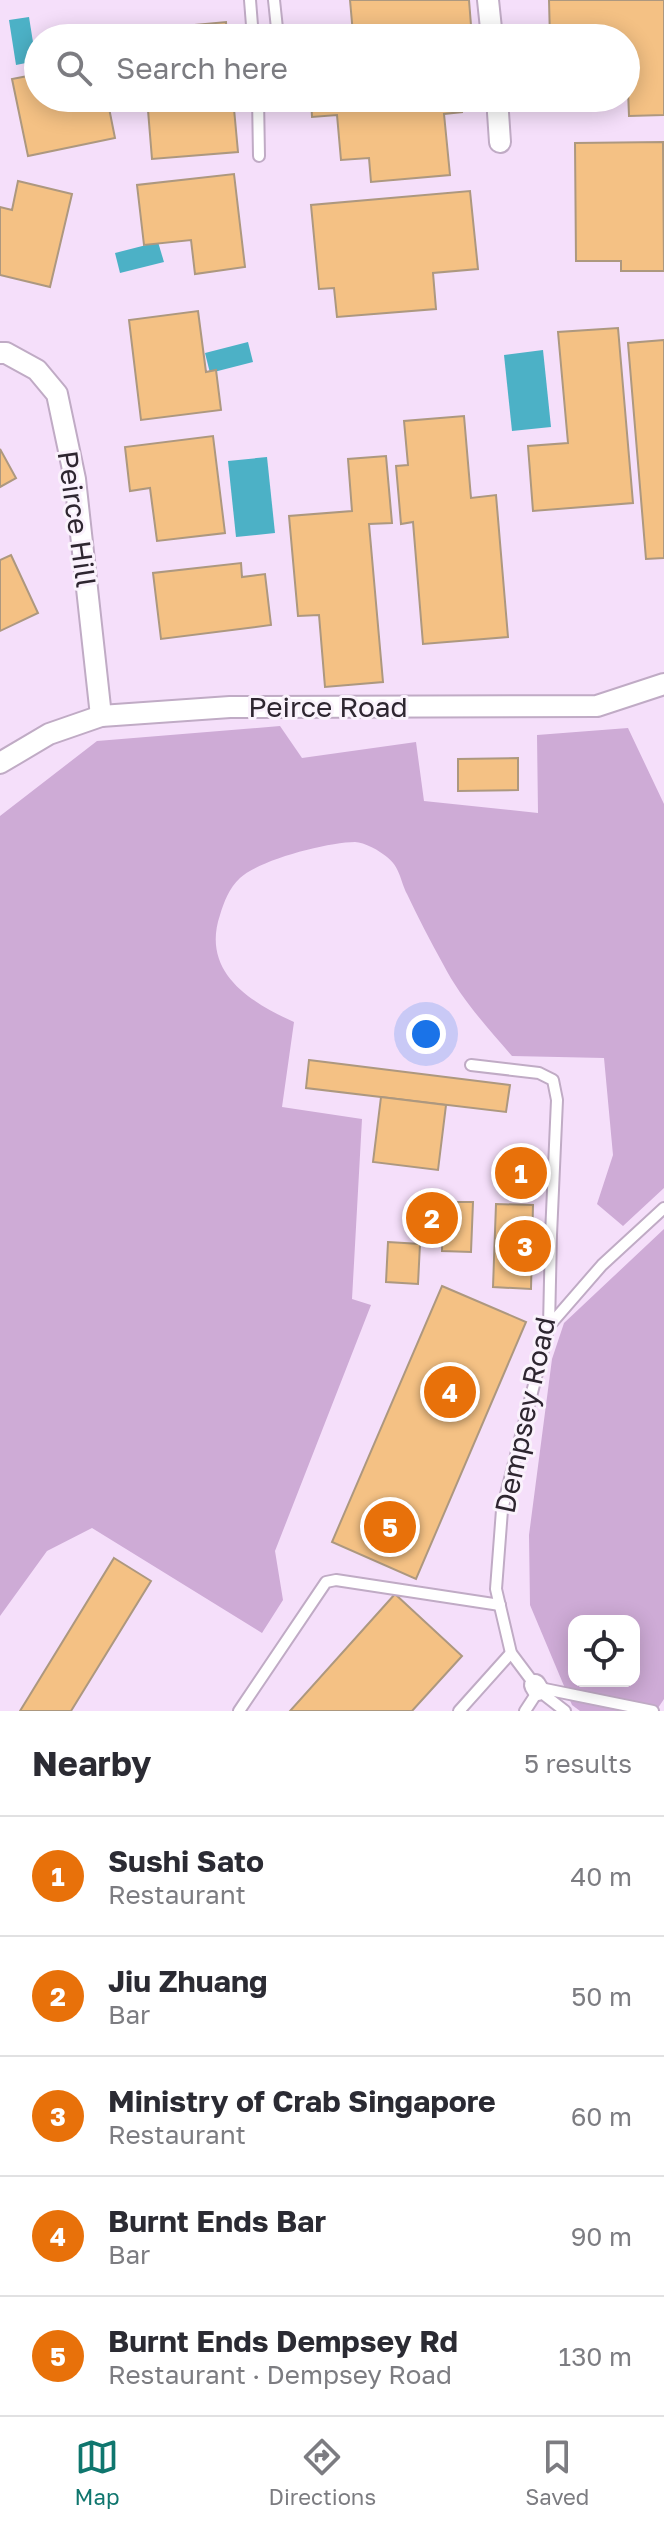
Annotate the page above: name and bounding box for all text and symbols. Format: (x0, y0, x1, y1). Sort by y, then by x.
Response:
search box (24, 24, 640, 112)
icon: search (52, 46, 96, 90)
text: Search here (116, 50, 288, 86)
street label: Peirce Hill (52, 448, 103, 589)
street label: Peirce Road (248, 690, 408, 723)
your location (406, 1014, 446, 1054)
pin: 1 (495, 1143, 547, 1203)
pin: 2 (406, 1188, 458, 1248)
pin: 3 (499, 1216, 551, 1276)
street label: Dempsey Road (488, 1314, 561, 1516)
pin: 4 (424, 1362, 476, 1422)
pin: 5 (364, 1497, 416, 1557)
map controls (568, 1615, 640, 1687)
button: locate (568, 1615, 640, 1687)
text: Nearby (32, 1743, 152, 1783)
text: 5 results (524, 1748, 632, 1779)
text: Sushi Sato (108, 1843, 264, 1879)
text: 1 (51, 1861, 65, 1892)
text: 40 m (571, 1861, 632, 1892)
text: Restaurant (108, 1879, 246, 1910)
text: Jiu Zhuang (108, 1963, 268, 1999)
text: 2 (50, 1981, 66, 2012)
text: 50 m (571, 1981, 632, 2012)
text: Bar (108, 1999, 150, 2030)
text: Ministry of Crab Singapore (108, 2083, 496, 2119)
text: 3 (50, 2101, 66, 2132)
text: 60 m (571, 2101, 632, 2132)
text: Restaurant (108, 2119, 246, 2150)
text: Burnt Ends Bar (108, 2203, 326, 2239)
text: 4 (50, 2221, 66, 2252)
text: 90 m (571, 2221, 632, 2252)
text: Bar (108, 2239, 150, 2270)
text: Burnt Ends Dempsey Rd (108, 2323, 458, 2359)
text: 5 (50, 2341, 66, 2372)
text: 130 m (559, 2341, 632, 2372)
text: Restaurant · Dempsey Road (108, 2359, 452, 2390)
tab: Map (75, 2435, 119, 2510)
tab: Directions (269, 2435, 376, 2510)
tab: Saved (525, 2435, 589, 2510)

